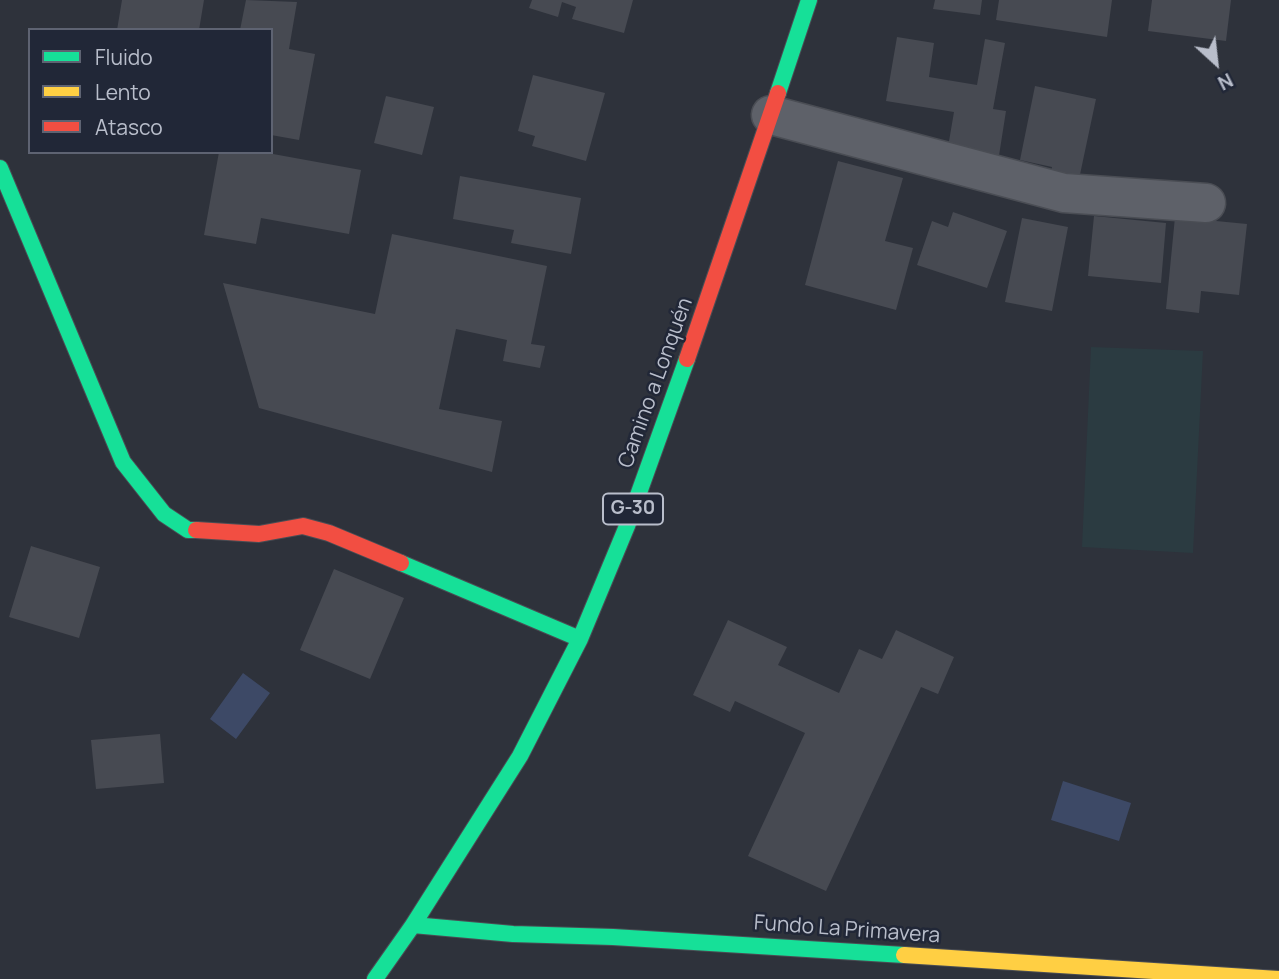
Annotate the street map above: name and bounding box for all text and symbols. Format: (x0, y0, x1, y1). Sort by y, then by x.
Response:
legend (28, 28, 273, 154)
north arrow (1181, 28, 1251, 98)
text: Fluido (95, 43, 153, 71)
text: N (1214, 67, 1238, 96)
text: Lento (95, 78, 151, 106)
text: Atasco (95, 113, 163, 141)
street label: Camino a Lonquén (614, 294, 698, 472)
road number: G-30 (603, 494, 663, 524)
street label: Fundo La Primavera (753, 911, 941, 949)

